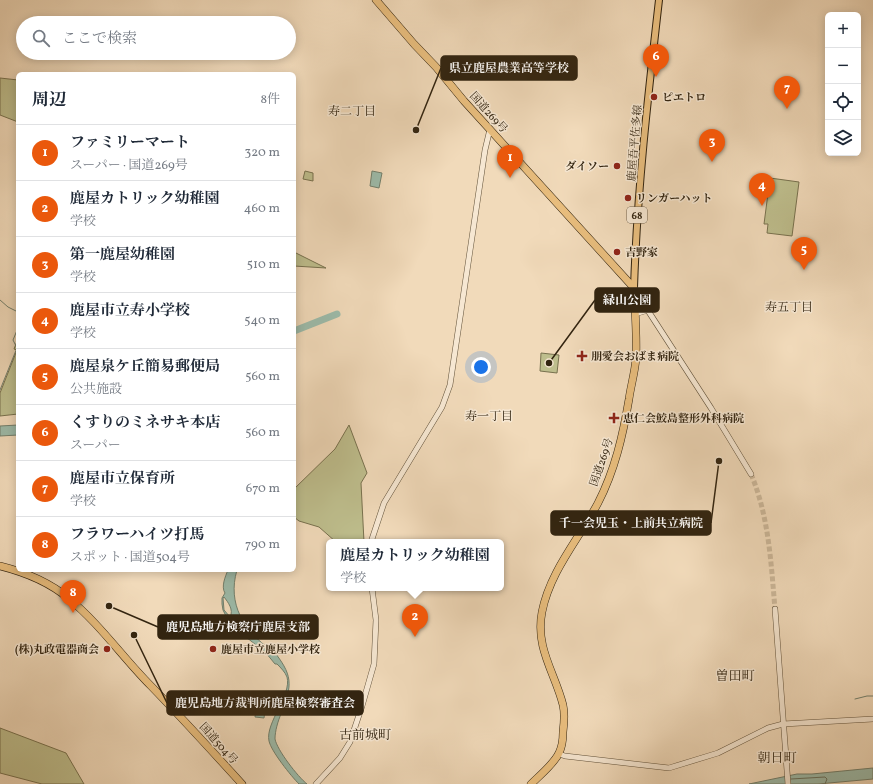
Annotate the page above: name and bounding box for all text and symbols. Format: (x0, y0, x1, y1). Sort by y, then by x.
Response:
map controls (825, 12, 861, 156)
button: + (825, 12, 861, 48)
search box (16, 16, 296, 60)
icon: search (30, 27, 52, 49)
text: ここで検索 (62, 29, 137, 50)
pin: 6 (643, 44, 669, 77)
button: − (825, 48, 861, 84)
callout: 県立鹿屋農業高等学校 (441, 56, 577, 80)
text: 県立鹿屋農業高等学校 (449, 61, 569, 77)
pin: 7 (774, 76, 800, 109)
button: locate (825, 84, 861, 120)
text: 周辺 (32, 89, 66, 112)
street label: 国道269号 (466, 89, 510, 137)
text: 8件 (260, 91, 280, 109)
place label: ピエトロ (662, 91, 706, 106)
marker: ピエトロ (649, 92, 659, 102)
district label: 寿二丁目 (328, 104, 376, 120)
street label: 鹿屋吾平佐多線 (625, 104, 646, 182)
button: layers (825, 120, 861, 156)
pin: 3 (699, 129, 725, 162)
text: ファミリーマート (70, 133, 190, 154)
text: 1 (42, 144, 48, 162)
text: 320 m (245, 144, 280, 162)
pin: 1 (497, 145, 523, 178)
text: スーパー · 国道269号 (70, 157, 188, 175)
place label: ダイソー (565, 160, 609, 175)
marker: ダイソー (612, 161, 622, 171)
pin: 4 (749, 173, 775, 206)
text: 鹿屋カトリック幼稚園 (70, 189, 219, 210)
place label: リンガーハット (636, 192, 712, 207)
marker: リンガーハット (623, 193, 633, 203)
text: 2 (42, 200, 48, 218)
text: 460 m (244, 200, 280, 218)
road number: 68 (627, 207, 647, 223)
text: 学校 (70, 213, 96, 231)
pin: 5 (791, 237, 817, 270)
text: 第一鹿屋幼稚園 (70, 245, 175, 266)
place label: 吉野家 (625, 246, 658, 261)
marker: 吉野家 (612, 247, 622, 257)
text: 3 (42, 256, 48, 274)
text: 510 m (247, 256, 280, 274)
text: 学校 (70, 269, 96, 287)
callout: 緑山公園 (595, 288, 659, 312)
text: 緑山公園 (603, 293, 651, 309)
district label: 寿五丁目 (765, 300, 813, 316)
text: 鹿屋市立寿小学校 (70, 301, 190, 322)
text: 4 (41, 312, 49, 330)
text: 540 m (244, 312, 280, 330)
text: 学校 (70, 325, 96, 343)
marker: 朋愛会おばま病院 (576, 350, 588, 362)
place label: 朋愛会おばま病院 (591, 350, 679, 365)
text: 鹿屋泉ケ丘簡易郵便局 (70, 357, 220, 378)
your location (471, 357, 491, 377)
text: 5 (42, 368, 48, 386)
text: 560 m (245, 368, 280, 386)
text: 公共施設 (70, 381, 122, 399)
district label: 寿一丁目 (465, 409, 513, 425)
marker: 恵仁会鮫島整形外科病院 (608, 412, 620, 424)
place label: 恵仁会鮫島整形外科病院 (623, 412, 744, 427)
text: くすりのミネサキ本店 (70, 413, 220, 434)
text: 6 (41, 424, 49, 442)
text: 560 m (245, 424, 280, 442)
street label: 国道269号 (587, 436, 618, 489)
text: スーパー (70, 437, 121, 455)
text: 鹿屋市立保育所 (70, 469, 175, 490)
text: 7 (42, 480, 48, 498)
text: 670 m (246, 480, 280, 498)
text: 学校 (70, 493, 96, 511)
callout: 千一会児玉・上前共立病院 (551, 511, 711, 535)
text: 千一会児玉・上前共立病院 (559, 516, 703, 532)
text: フラワーハイツ打馬 (70, 525, 204, 546)
text: 8 (41, 536, 49, 554)
text: 790 m (245, 536, 280, 554)
popup (326, 539, 504, 591)
text: 鹿屋カトリック幼稚園 (340, 546, 490, 567)
text: スポット · 国道504号 (70, 549, 190, 567)
text: 学校 (340, 570, 366, 588)
pin: 8 (60, 580, 86, 613)
pin: 2 (402, 604, 428, 637)
callout: 鹿児島地方検察庁鹿屋支部 (158, 615, 318, 639)
text: 鹿児島地方検察庁鹿屋支部 (166, 620, 310, 636)
place label: (株)丸政電器商会 (15, 643, 99, 658)
place label: 鹿屋市立鹿屋小学校 (221, 643, 320, 658)
marker: (株)丸政電器商会 (102, 644, 112, 654)
marker: 鹿屋市立鹿屋小学校 (208, 644, 218, 654)
district label: 曽田町 (715, 668, 755, 686)
callout: 鹿児島地方裁判所鹿屋検察審査会 (167, 691, 363, 715)
text: 鹿児島地方裁判所鹿屋検察審査会 (175, 696, 355, 712)
street label: 国道504号 (195, 720, 241, 768)
district label: 古前城町 (339, 727, 391, 745)
district label: 朝日町 (757, 750, 797, 768)

